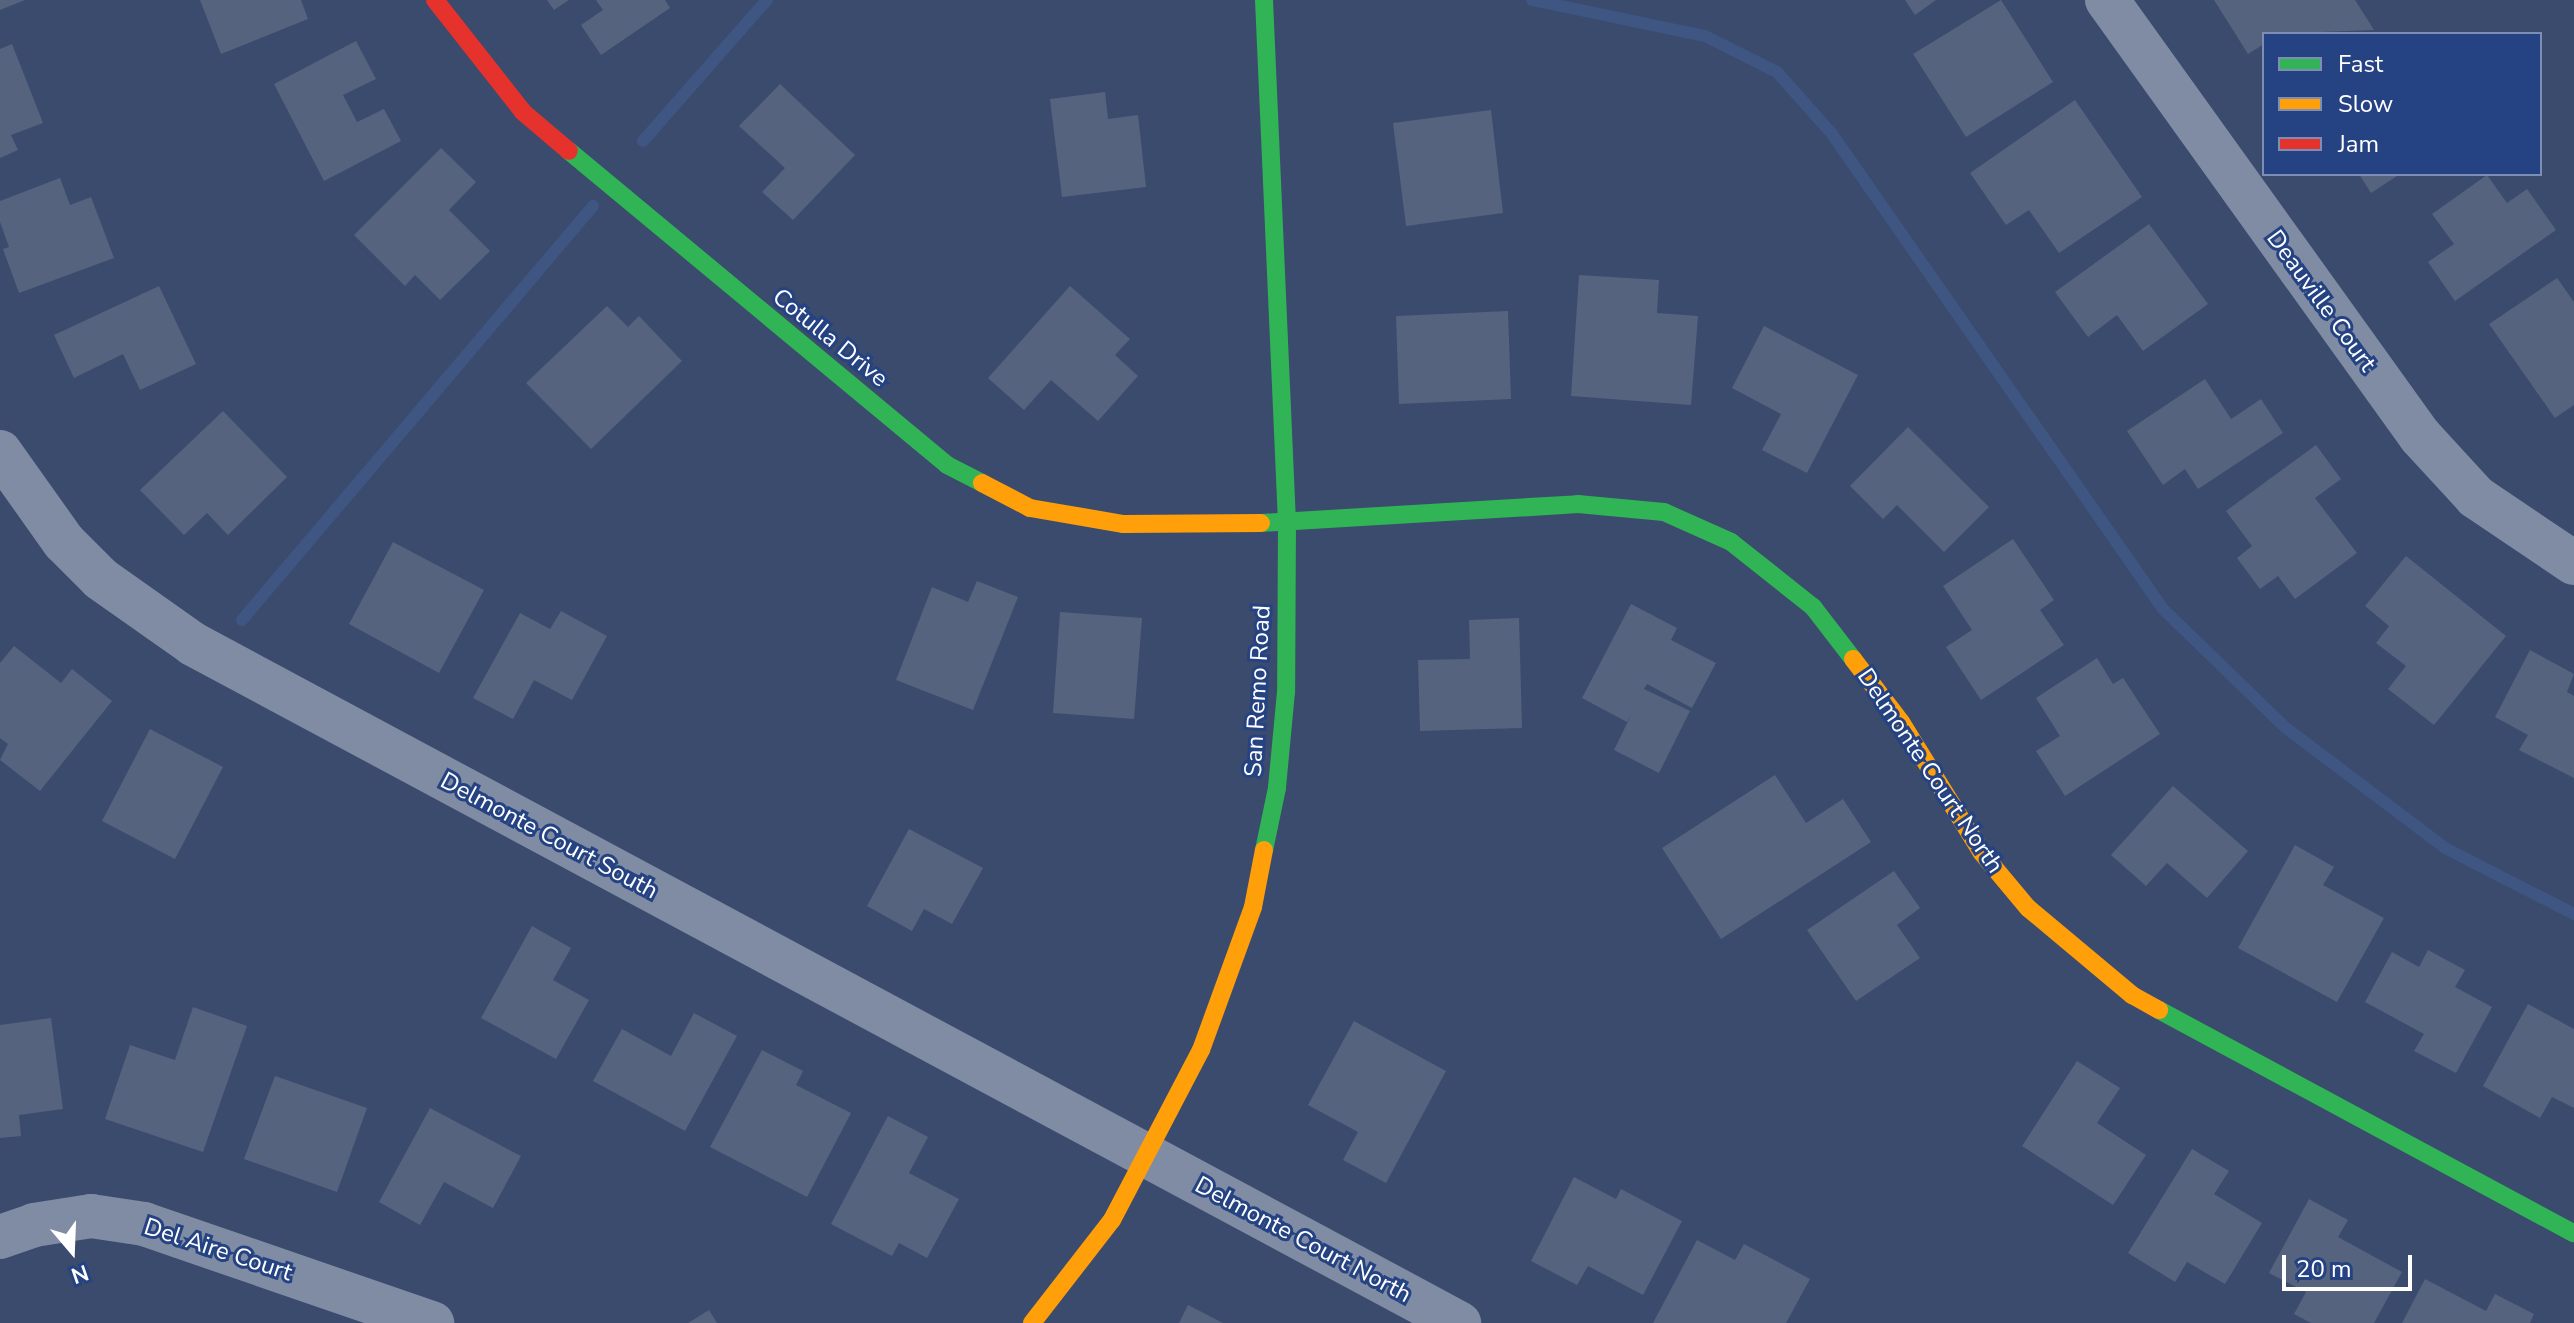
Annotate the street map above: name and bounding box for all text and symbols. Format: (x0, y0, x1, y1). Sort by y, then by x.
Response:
legend (2262, 32, 2542, 176)
text: Fast (2338, 48, 2383, 80)
text: Slow (2338, 88, 2393, 120)
text: Jam (2338, 128, 2379, 160)
street label: Deauville Court (2260, 225, 2382, 377)
street label: Cotulla Drive (766, 283, 894, 393)
street label: San Remo Road (1239, 605, 1277, 777)
street label: Delmonte Court North (1851, 663, 2009, 879)
street label: Delmonte Court South (435, 766, 663, 906)
street label: Delmonte Court North (1190, 1171, 1416, 1309)
north arrow (32, 1211, 112, 1291)
street label: Del Aire Court (140, 1213, 296, 1287)
scale bar (2286, 1239, 2416, 1289)
text: 20 m (2296, 1253, 2352, 1285)
text: N (67, 1257, 92, 1291)

